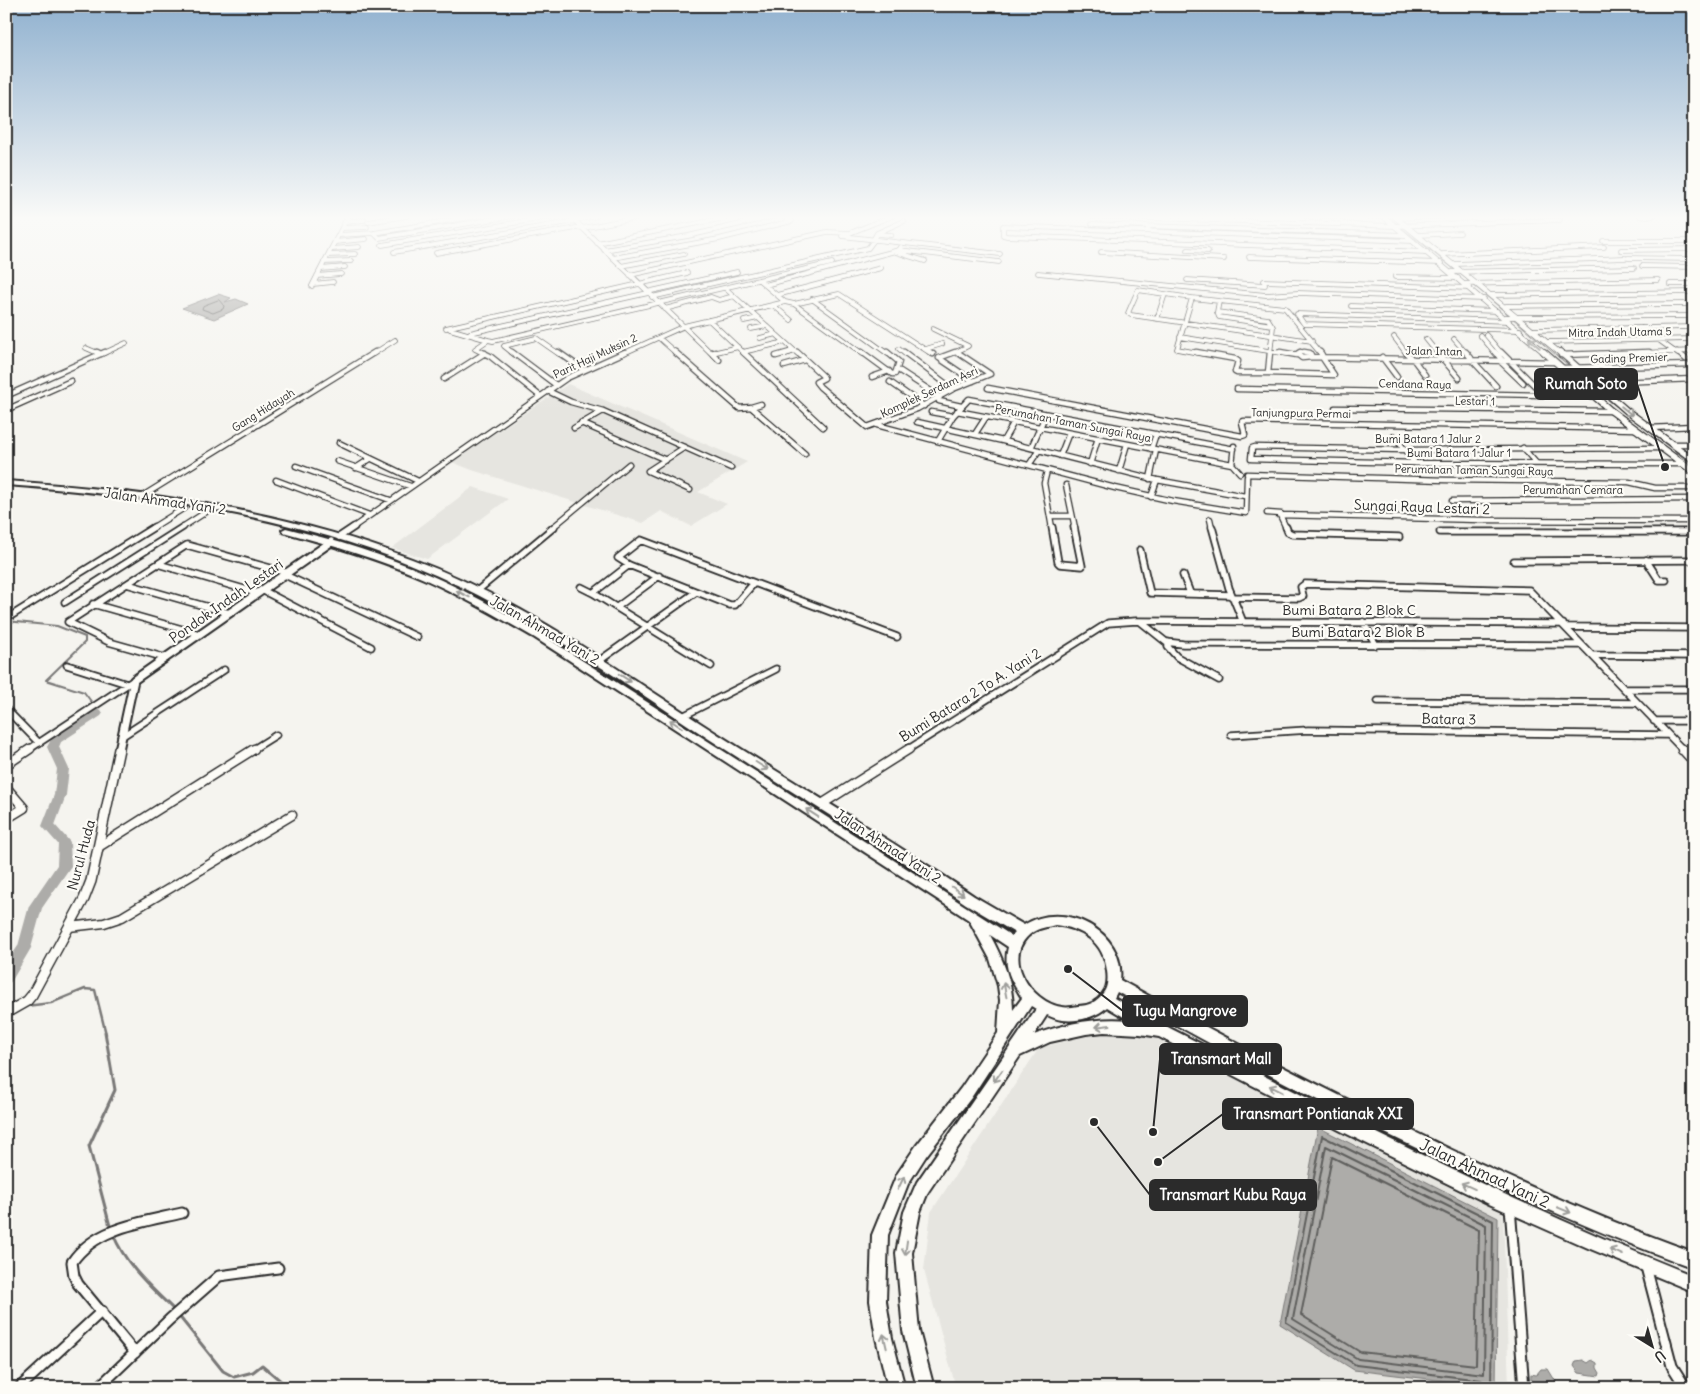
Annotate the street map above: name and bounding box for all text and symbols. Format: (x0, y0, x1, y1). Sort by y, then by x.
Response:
street label: Mitra Indah Utama 5 (1568, 324, 1672, 340)
street label: Parit Haji Muksin 2 (551, 330, 639, 382)
one-way arrow (1527, 337, 1540, 348)
street label: Jalan Intan (1405, 344, 1463, 358)
street label: Gading Premier (1590, 350, 1668, 366)
street label: Komplek Serdam Asri (878, 363, 980, 421)
callout: Rumah Soto (1535, 369, 1637, 399)
text: Rumah Soto (1545, 374, 1628, 393)
street label: Cendana Raya (1378, 376, 1452, 392)
street label: Gang Hidayah (229, 385, 297, 435)
street label: Lestari 1 (1455, 394, 1495, 408)
street label: Perumahan Taman Sungai Raya (994, 401, 1152, 445)
street label: Tanjungpura Permai (1251, 405, 1351, 421)
one-way arrow (1620, 405, 1633, 416)
street label: Bumi Batara 1 Jalur 2 (1375, 432, 1481, 446)
street label: Bumi Batara 1 Jalur 1 (1407, 446, 1511, 460)
street label: Perumahan Taman Sungai Raya (1394, 462, 1554, 478)
street label: Jalan Ahmad Yani 2 (103, 483, 228, 519)
street label: Perumahan Cemara (1523, 483, 1623, 497)
street label: Sungai Raya Lestari 2 (1354, 496, 1491, 518)
street label: Pondok Indah Lestari (166, 555, 286, 647)
one-way arrow (455, 589, 470, 599)
street label: Jalan Ahmad Yani 2 (487, 591, 603, 669)
street label: Bumi Batara 2 Blok C (1282, 601, 1416, 619)
street label: Bumi Batara 2 Blok B (1291, 623, 1425, 641)
street label: Bumi Batara 2 To A. Yani 2 (896, 644, 1044, 746)
one-way arrow (618, 673, 632, 683)
street label: Batara 3 (1421, 710, 1477, 728)
one-way arrow (669, 719, 683, 729)
one-way arrow (754, 762, 768, 772)
street label: Jalan Ahmad Yani 2 (831, 805, 945, 887)
one-way arrow (806, 807, 820, 817)
street label: Nurul Huda (63, 818, 99, 892)
one-way arrow (951, 886, 965, 896)
one-way arrow (1000, 983, 1009, 999)
callout: Tugu Mangrove (1123, 996, 1247, 1026)
text: Tugu Mangrove (1133, 1001, 1237, 1021)
one-way arrow (1096, 1021, 1112, 1031)
callout: Transmart Mall (1160, 1044, 1281, 1074)
text: Transmart Mall (1171, 1049, 1271, 1068)
one-way arrow (992, 1069, 1003, 1082)
one-way arrow (1269, 1084, 1284, 1093)
callout: Transmart Pontianak XXI (1223, 1099, 1413, 1129)
text: Transmart Pontianak XXI (1233, 1104, 1403, 1123)
street label: Jalan Ahmad Yani 2 (1417, 1134, 1553, 1212)
one-way arrow (897, 1176, 906, 1191)
callout: Transmart Kubu Raya (1150, 1180, 1316, 1210)
one-way arrow (1461, 1181, 1476, 1191)
text: Transmart Kubu Raya (1160, 1185, 1307, 1205)
one-way arrow (1556, 1206, 1571, 1216)
one-way arrow (900, 1240, 910, 1256)
one-way arrow (1609, 1247, 1624, 1257)
north arrow (1628, 1322, 1678, 1372)
one-way arrow (880, 1333, 889, 1349)
text: U (1651, 1346, 1669, 1366)

